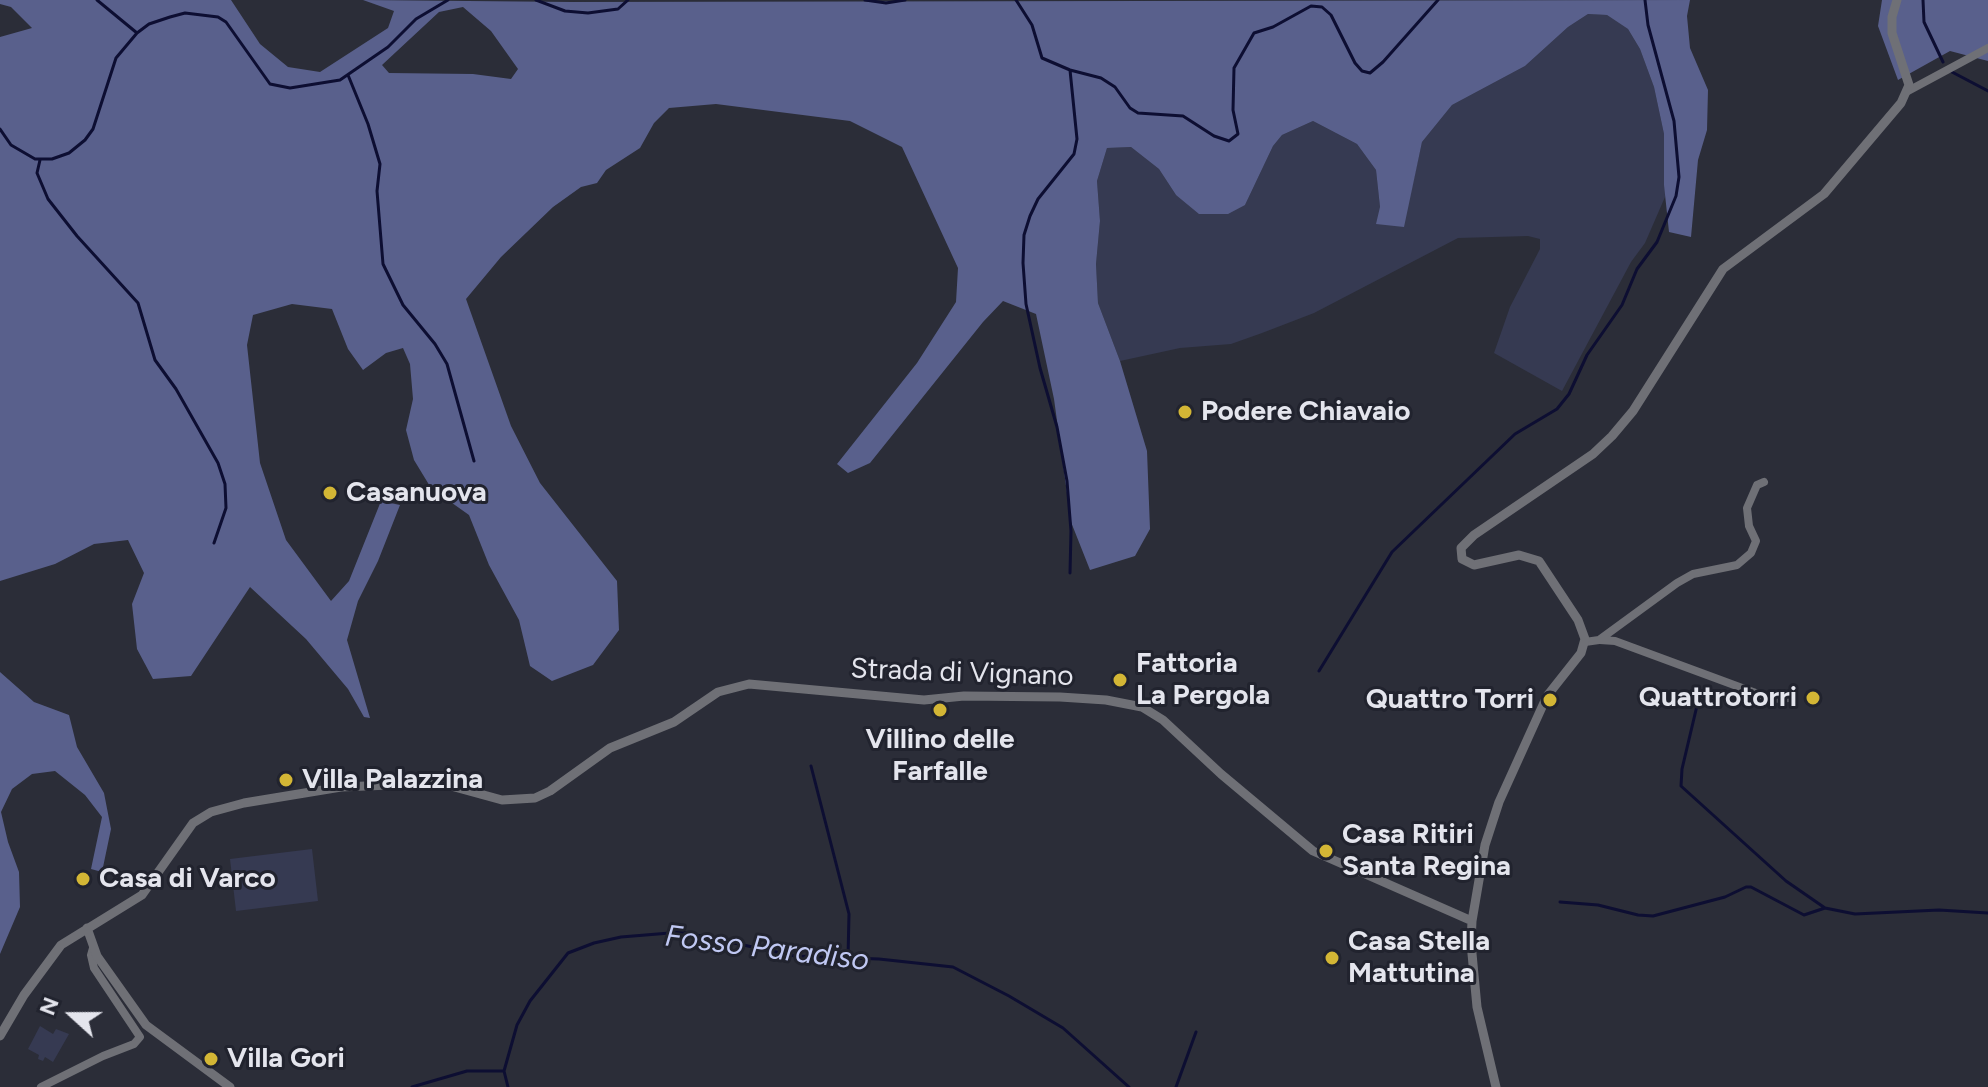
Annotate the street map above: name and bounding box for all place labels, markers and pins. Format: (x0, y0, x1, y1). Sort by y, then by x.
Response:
place label: Podere Chiavaio (1201, 395, 1411, 429)
marker: Podere Chiavaio (1176, 403, 1194, 421)
place label: Casanuova (346, 476, 487, 510)
marker: Casanuova (321, 484, 339, 502)
place label: Fattoria La Pergola (1136, 647, 1270, 713)
marker: Fattoria La Pergola (1111, 671, 1129, 689)
place label: Quattrotorri (1639, 681, 1797, 715)
place label: Quattro Torri (1366, 683, 1534, 717)
marker: Quattrotorri (1804, 689, 1822, 707)
marker: Quattro Torri (1541, 691, 1559, 709)
marker: Villino delle Farfalle (931, 701, 949, 719)
place label: Villino delle Farfalle (866, 723, 1014, 789)
place label: Villa Palazzina (302, 763, 483, 797)
marker: Villa Palazzina (277, 771, 295, 789)
place label: Casa Ritiri Santa Regina (1342, 818, 1511, 884)
marker: Casa Ritiri Santa Regina (1317, 842, 1335, 860)
place label: Casa di Varco (99, 862, 276, 896)
marker: Casa di Varco (74, 870, 92, 888)
place label: Casa Stella Mattutina (1348, 925, 1490, 991)
marker: Casa Stella Mattutina (1323, 949, 1341, 967)
place label: Villa Gori (227, 1042, 345, 1076)
marker: Villa Gori (202, 1050, 220, 1068)

